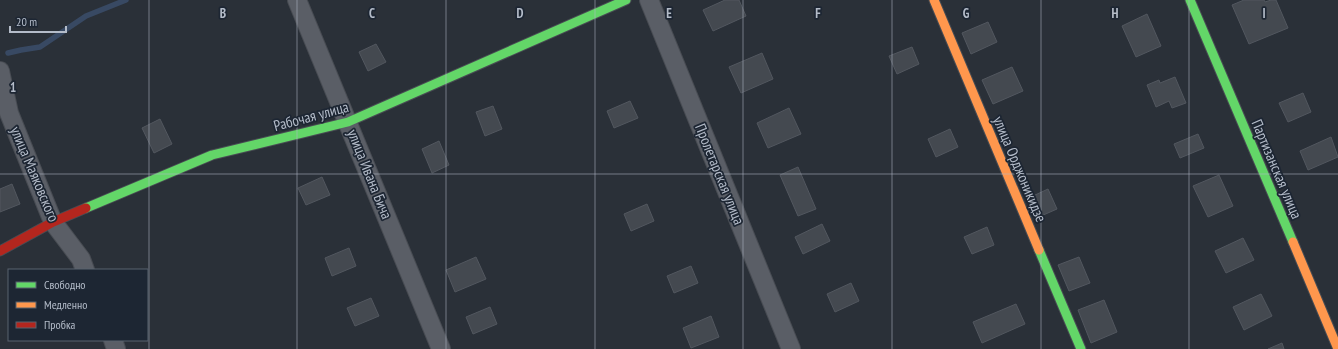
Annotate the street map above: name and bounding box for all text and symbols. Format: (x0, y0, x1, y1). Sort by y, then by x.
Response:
text: B (220, 5, 226, 22)
text: C (369, 5, 375, 22)
text: D (517, 5, 524, 22)
text: E (666, 5, 672, 22)
text: F (815, 5, 821, 22)
text: G (963, 5, 970, 22)
text: H (1112, 5, 1119, 22)
text: I (1262, 5, 1266, 22)
scale bar (10, 8, 66, 34)
text: 20 m (16, 14, 37, 29)
text: 1 (10, 79, 16, 96)
street label: Рабочая улица (271, 97, 351, 135)
street label: улица Орджоникидзе (989, 113, 1051, 225)
street label: Партизанская улица (1248, 116, 1306, 222)
street label: Пролетарская улица (691, 121, 749, 227)
street label: улица Маяковского (6, 123, 64, 225)
street label: улица Ивана Бича (343, 126, 397, 222)
legend (8, 269, 148, 341)
text: Свободно (44, 277, 86, 292)
text: Медленно (44, 297, 87, 312)
text: Пробка (44, 317, 76, 332)

